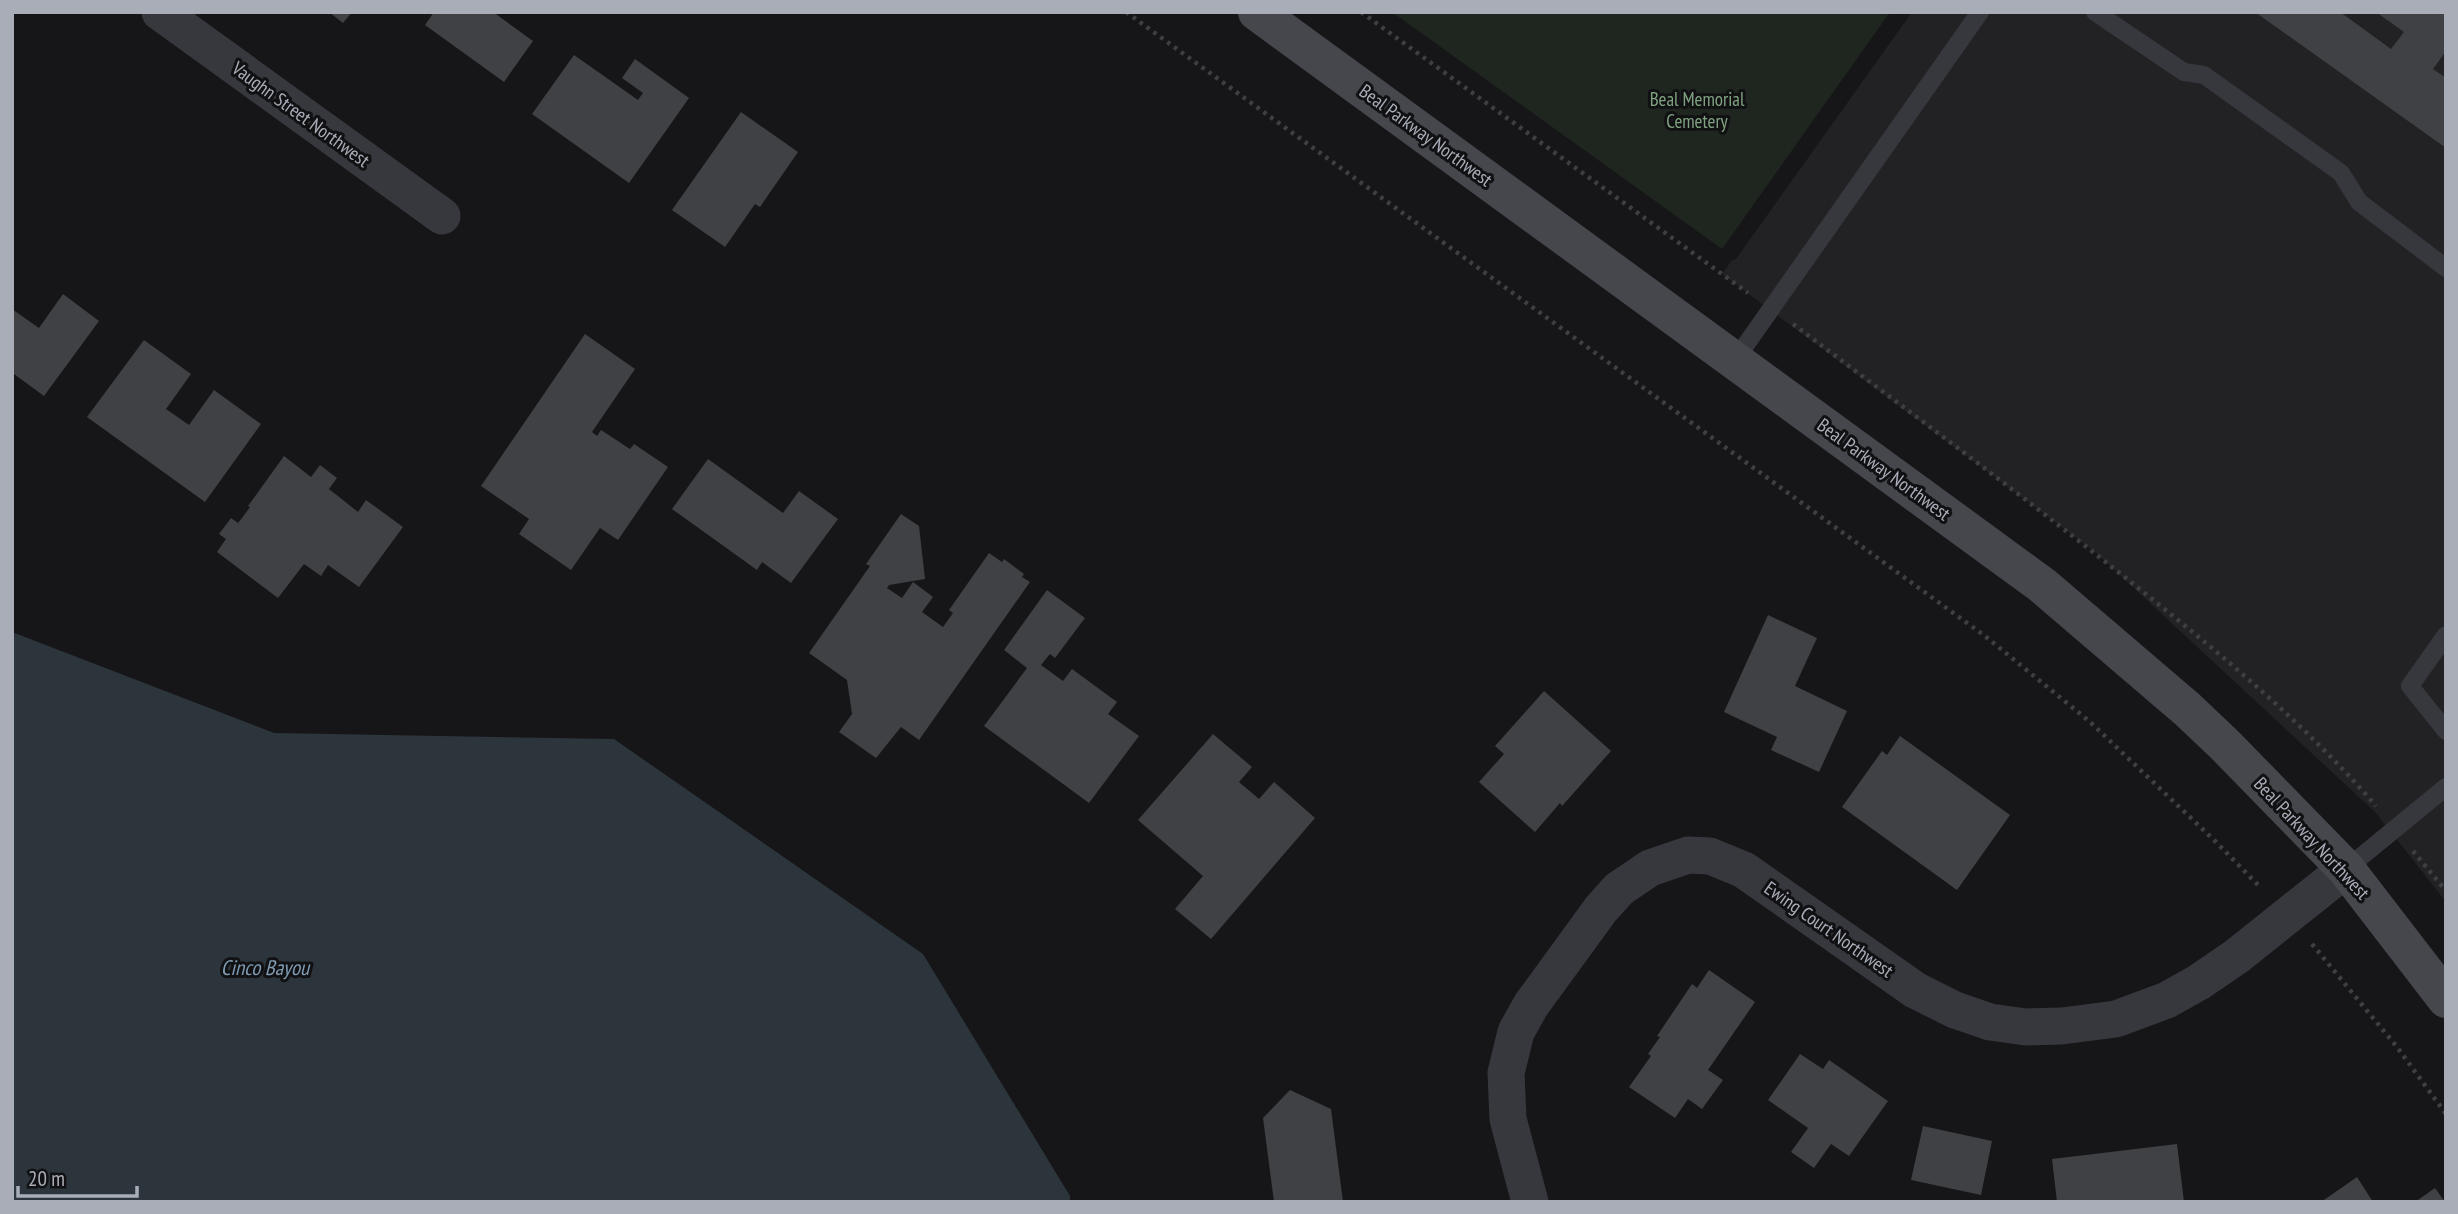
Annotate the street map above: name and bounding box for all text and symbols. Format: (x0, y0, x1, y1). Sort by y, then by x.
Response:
street label: Vaughn Street Northwest (227, 55, 375, 172)
street label: Beal Parkway Northwest (1355, 79, 1498, 192)
park label: Beal Memorial Cemetery (1650, 87, 1745, 133)
street label: Beal Parkway Northwest (1813, 413, 1956, 526)
street label: Beal Parkway Northwest (2249, 772, 2375, 905)
street label: Ewing Court Northwest (1760, 876, 1899, 983)
water label: Cinco Bayou (221, 954, 311, 981)
scale bar (18, 1154, 136, 1198)
text: 20 m (28, 1165, 65, 1192)

